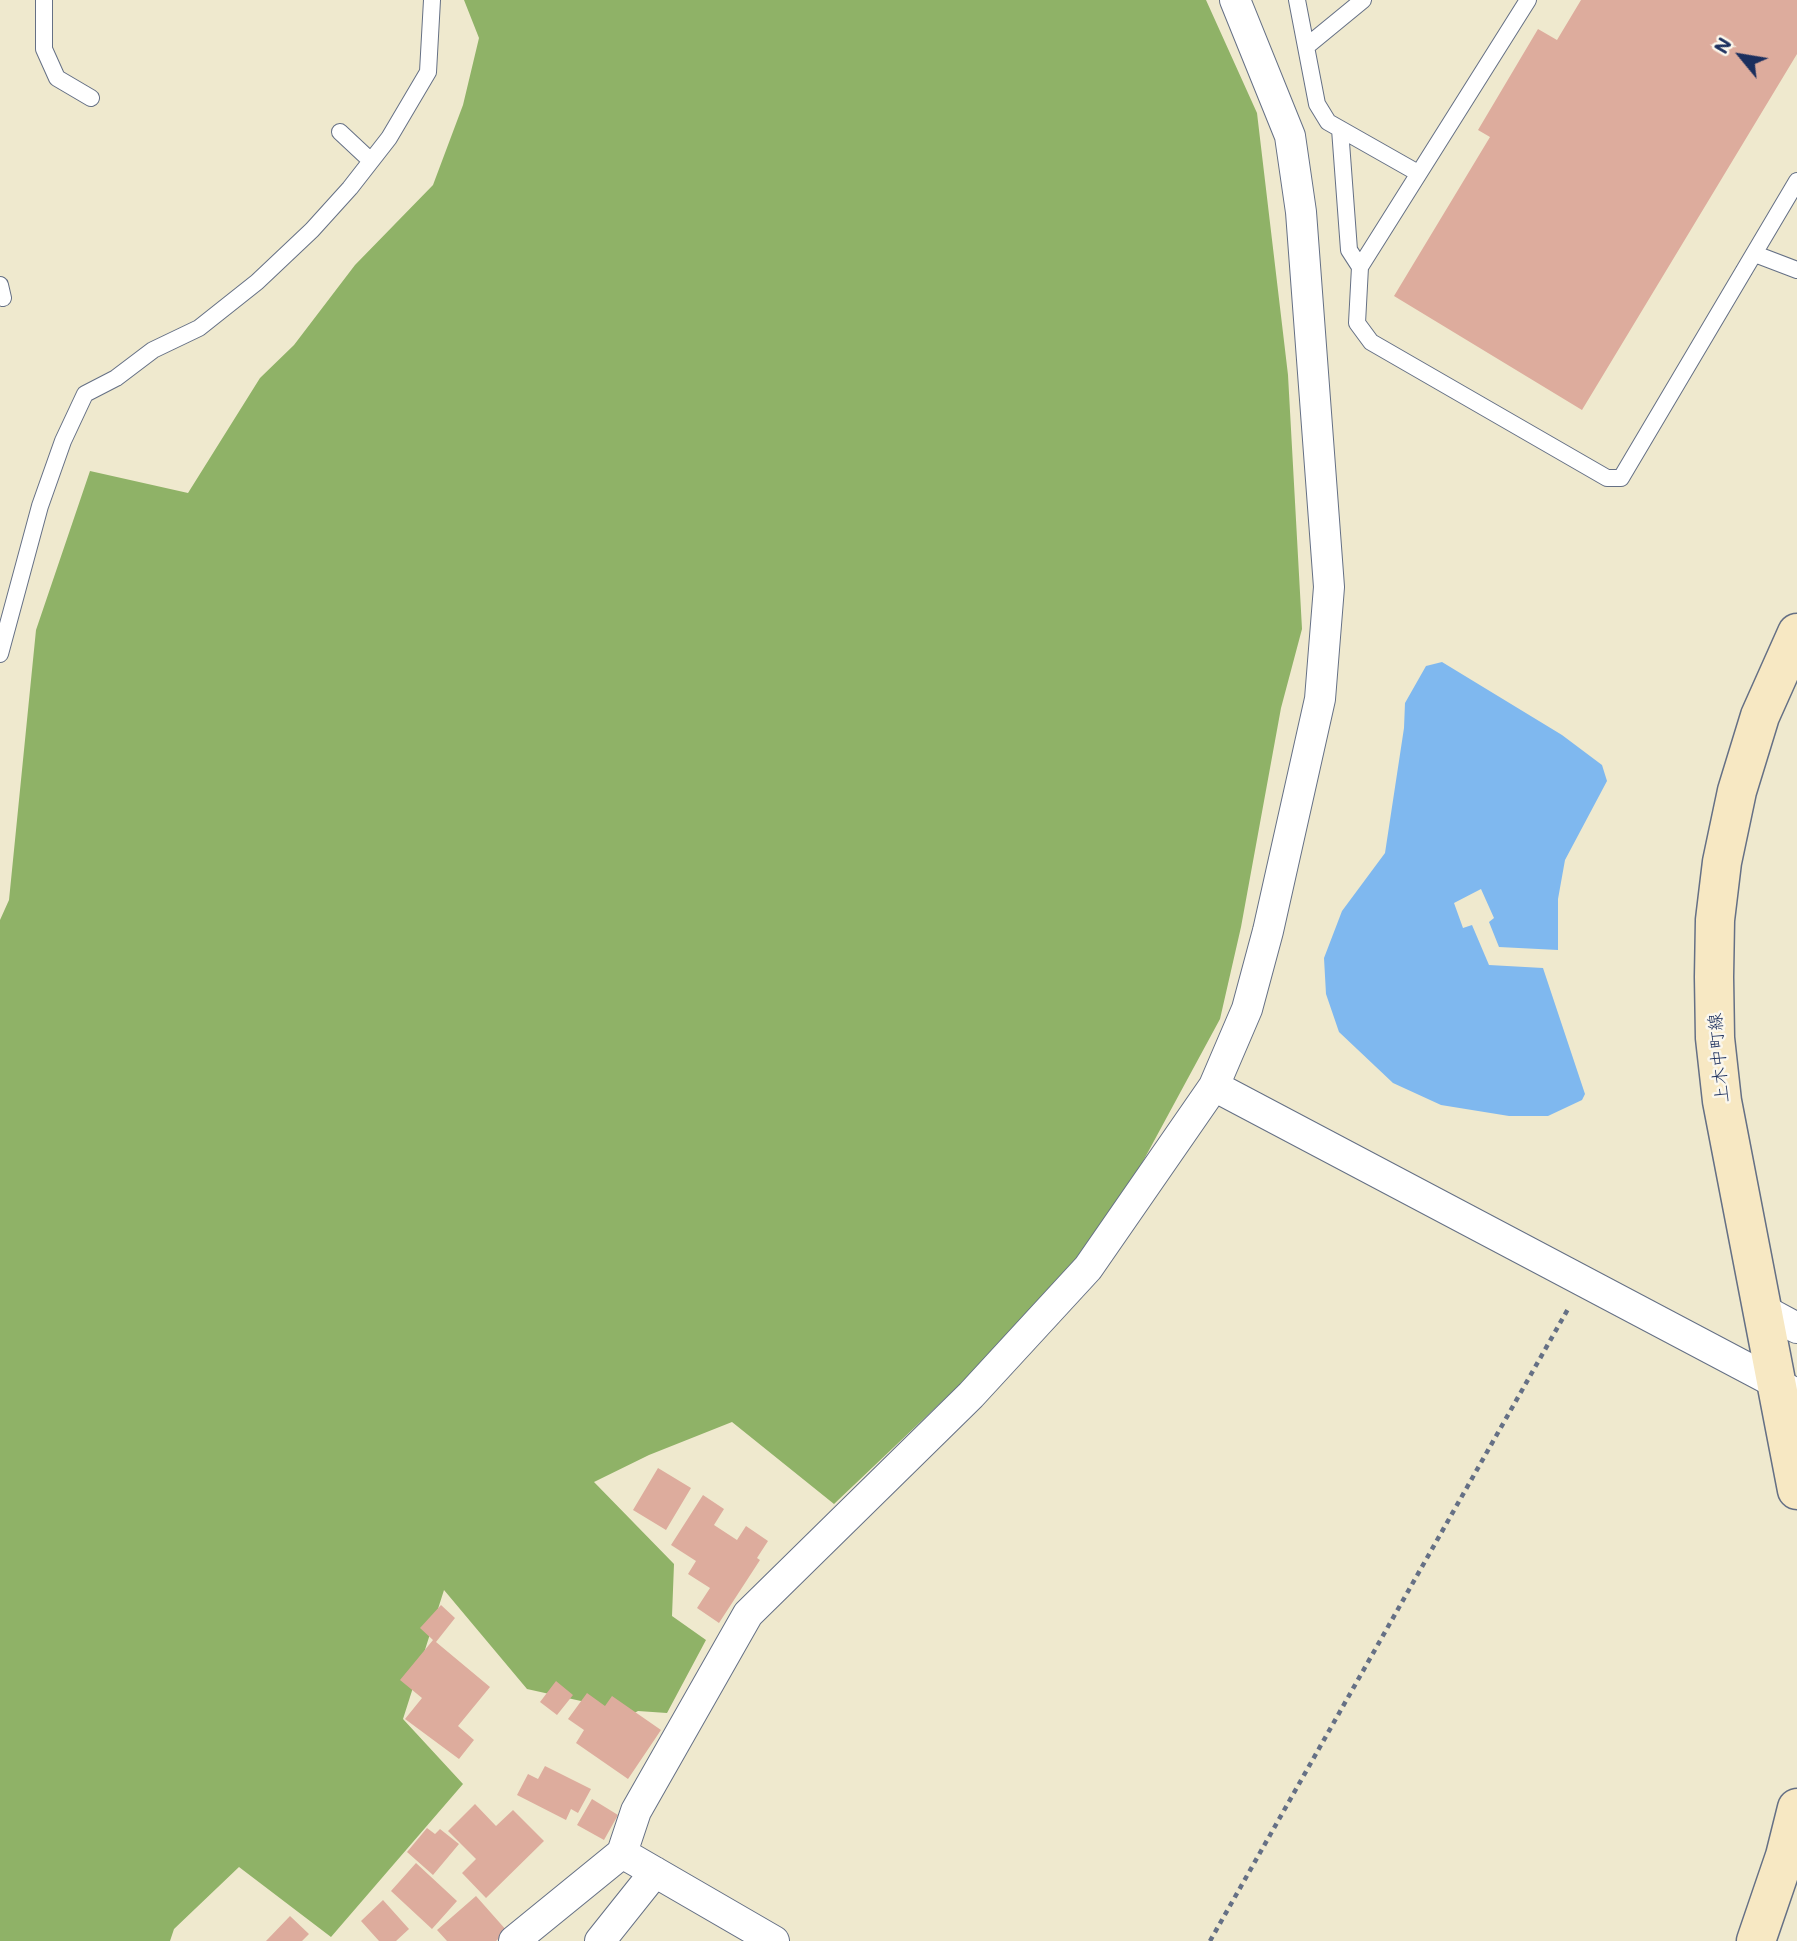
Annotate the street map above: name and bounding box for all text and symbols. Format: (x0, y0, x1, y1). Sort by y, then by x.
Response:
north arrow (1706, 21, 1776, 91)
text: N (1708, 33, 1737, 58)
street label: 上木中町線 (1704, 1012, 1734, 1104)

